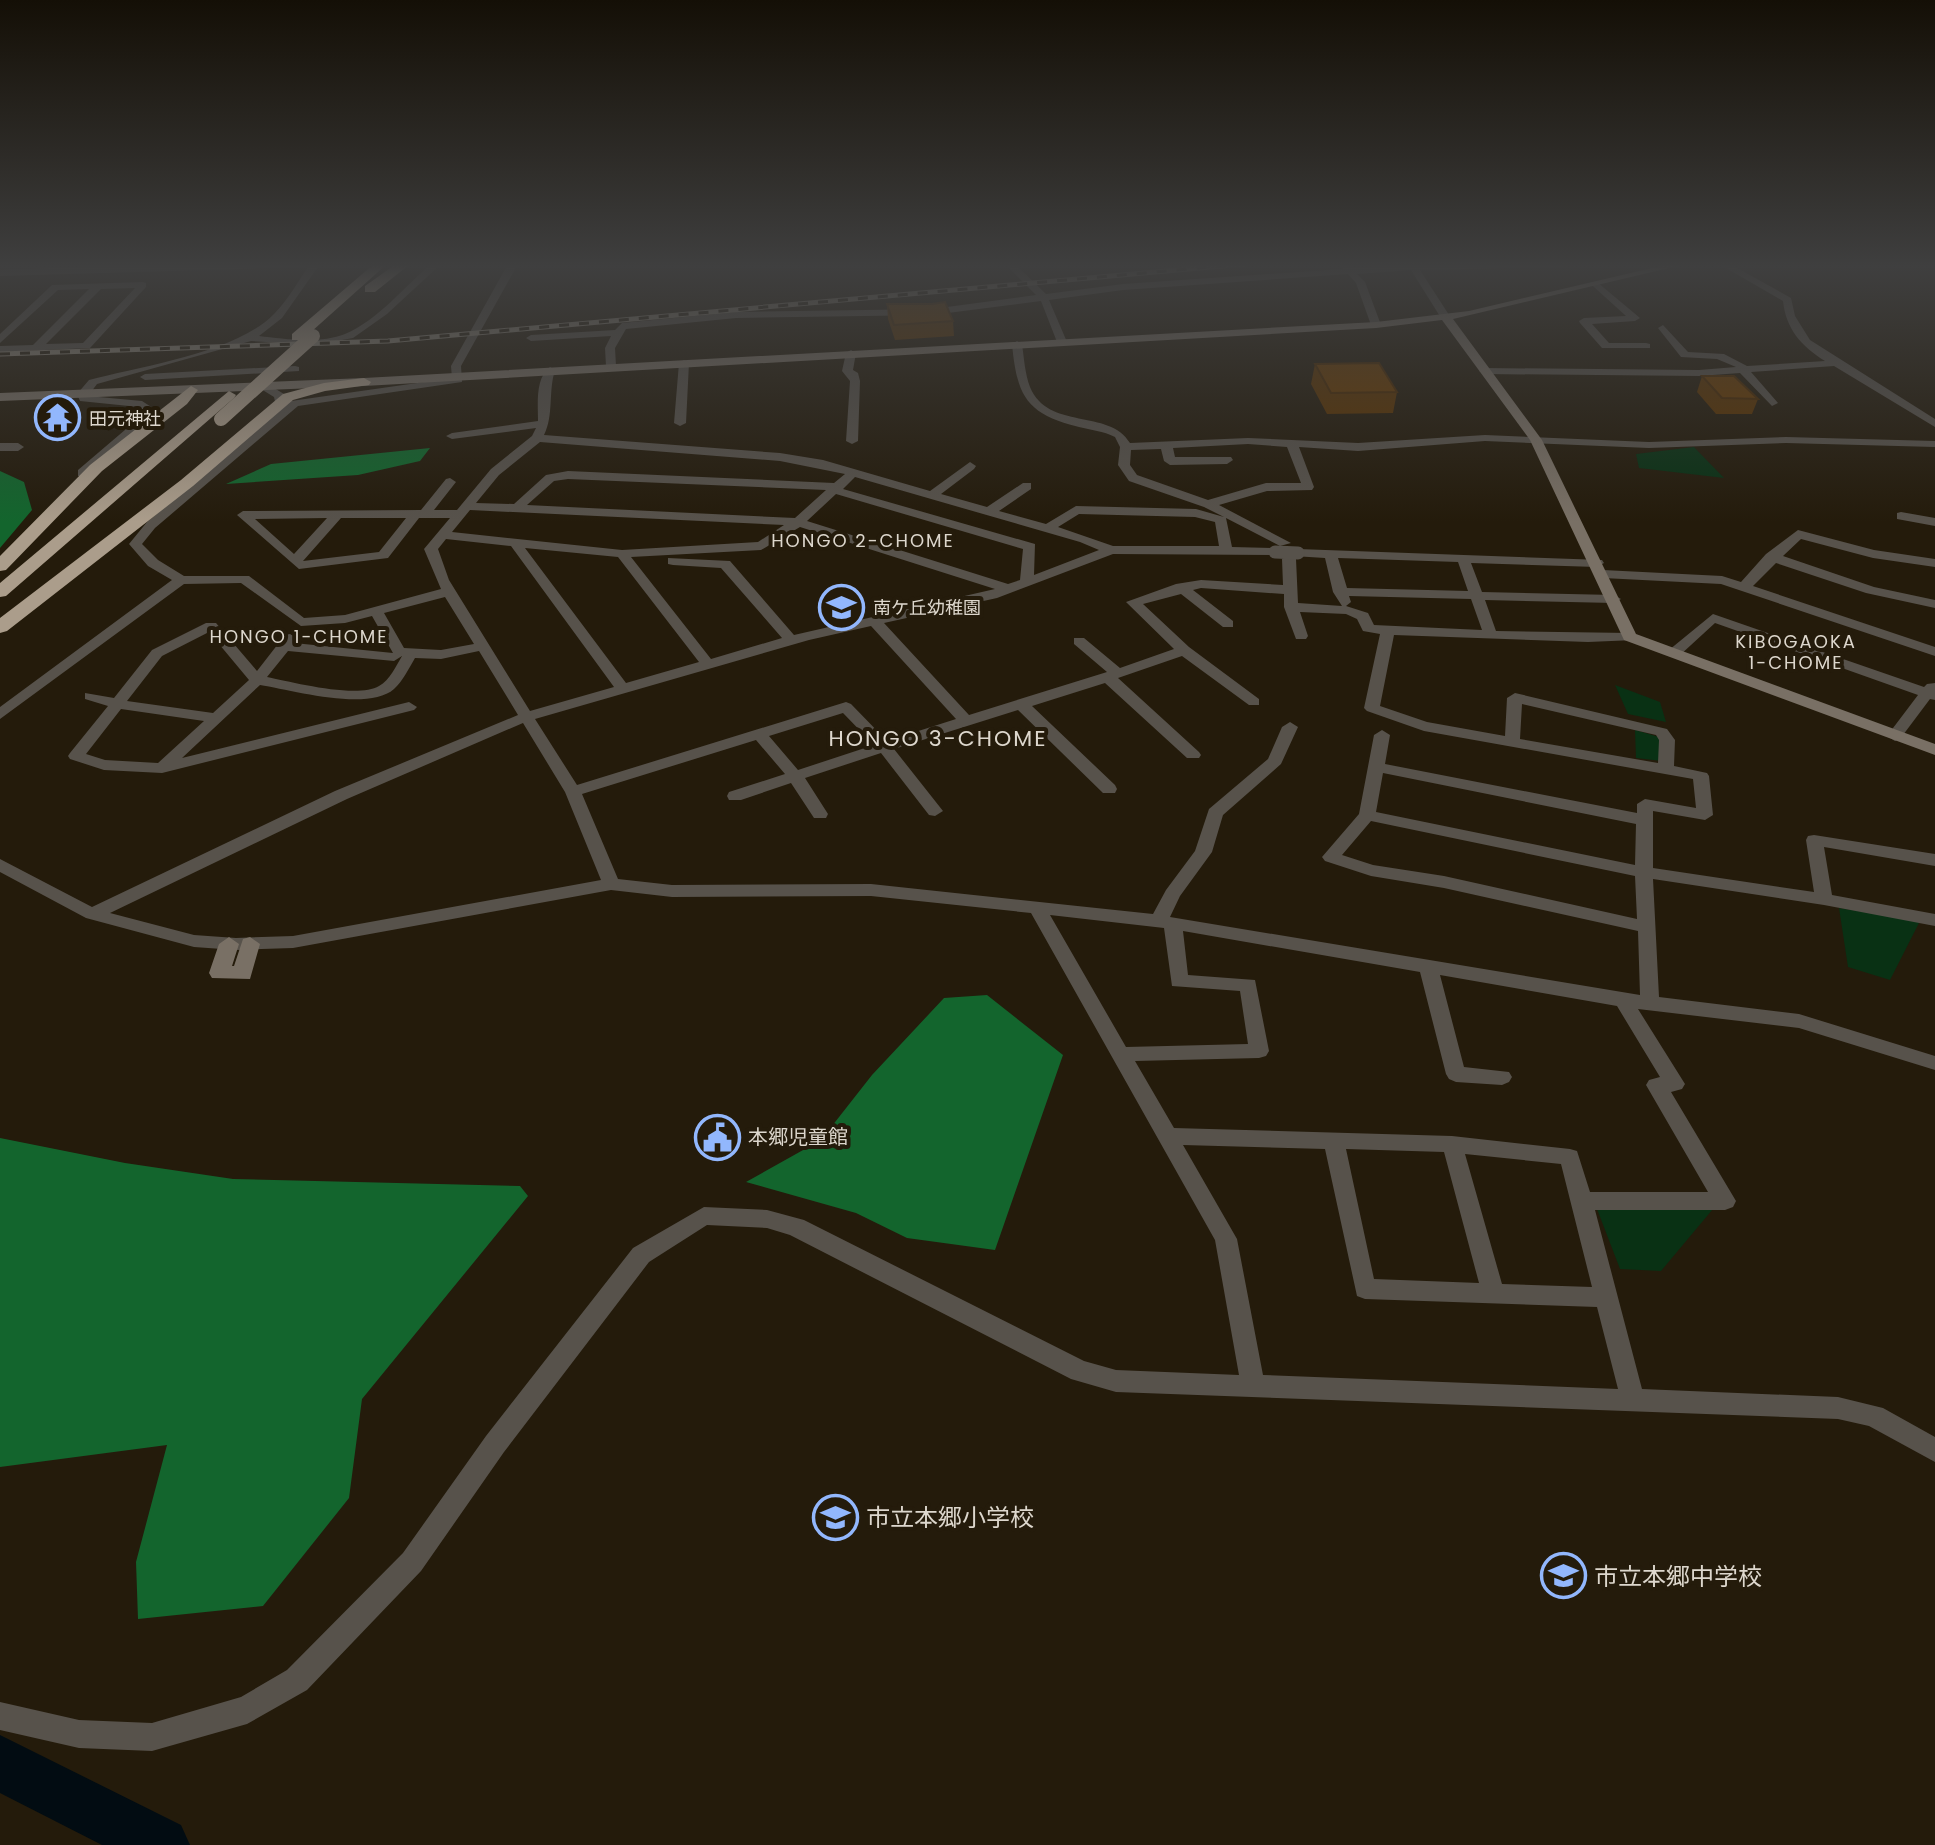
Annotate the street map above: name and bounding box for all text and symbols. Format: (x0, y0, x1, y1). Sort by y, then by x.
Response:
temple icon: 田元神社 (34, 394, 82, 442)
place label: 田元神社 (89, 406, 161, 431)
district label: HONGO 2-CHOME (771, 528, 955, 553)
school or university icon: 南ケ丘幼稚園 (818, 583, 866, 631)
place label: 南ケ丘幼稚園 (873, 595, 981, 620)
district label: HONGO 1-CHOME (209, 624, 389, 649)
district label: KIBOGAOKA 1-CHOME (1735, 629, 1857, 675)
district label: HONGO 3-CHOME (828, 723, 1048, 754)
public building icon: 本郷児童館 (693, 1113, 741, 1161)
place label: 本郷児童館 (748, 1123, 848, 1151)
school or university icon: 市立本郷小学校 (811, 1493, 859, 1541)
place label: 市立本郷小学校 (866, 1501, 1034, 1534)
school or university icon: 市立本郷中学校 (1539, 1552, 1587, 1600)
place label: 市立本郷中学校 (1594, 1560, 1762, 1593)

